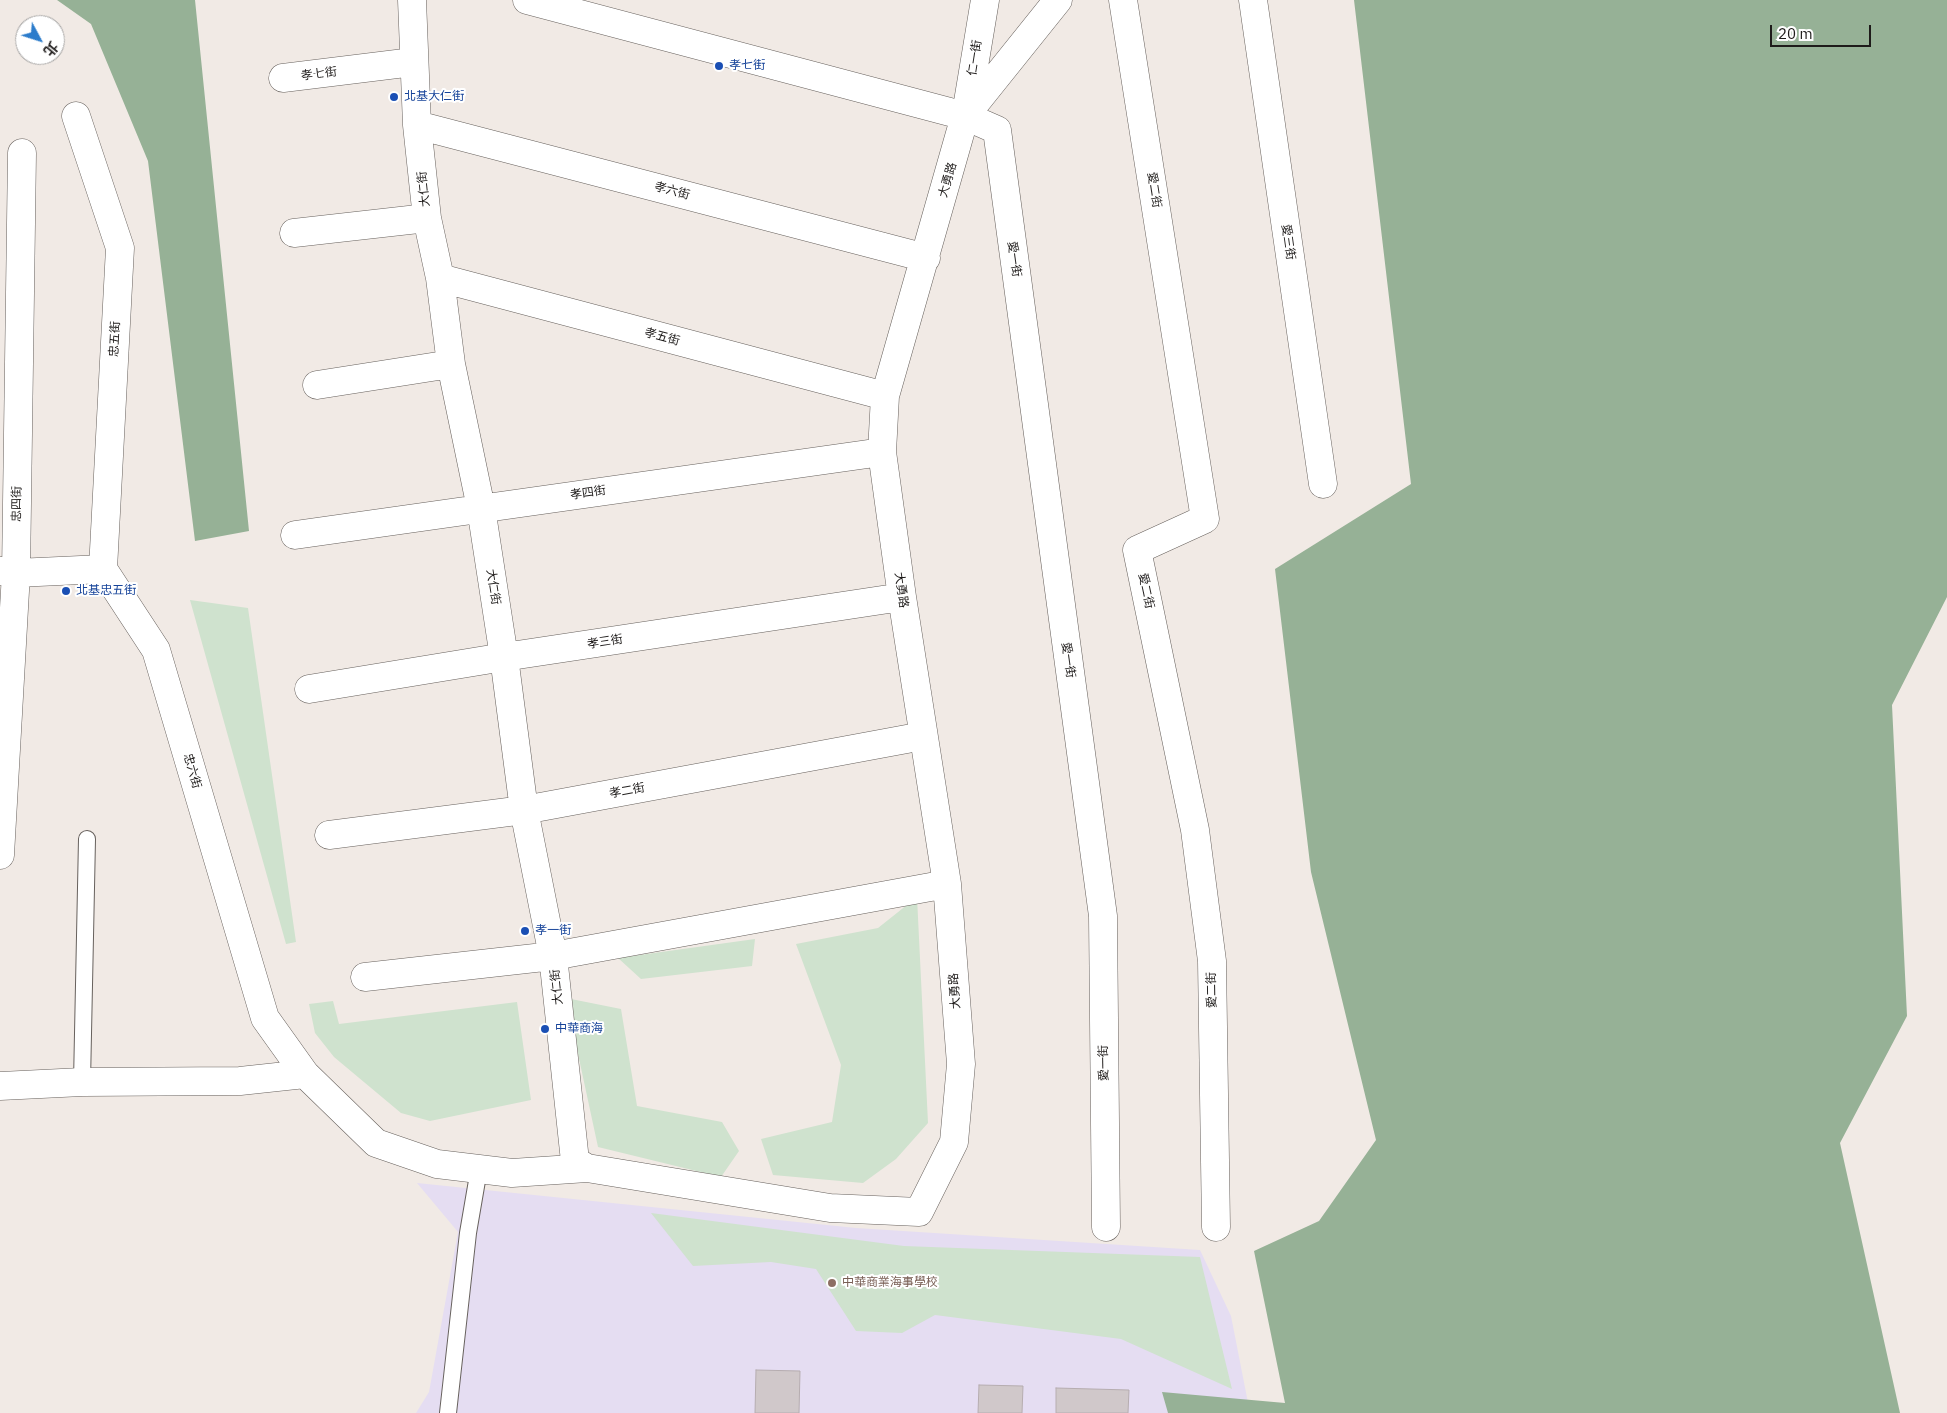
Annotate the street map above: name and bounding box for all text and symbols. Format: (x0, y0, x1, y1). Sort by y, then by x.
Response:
north arrow (15, 15, 65, 65)
scale bar (1772, 15, 1873, 47)
text: 20 m (1778, 24, 1813, 43)
text: 北 (39, 38, 62, 60)
street label: 仁一街 (965, 39, 985, 77)
place label: 孝七街 (729, 59, 765, 73)
marker: 孝七街 (713, 60, 725, 72)
street label: 孝七街 (300, 65, 338, 83)
place label: 北基大仁街 (404, 90, 464, 104)
marker: 北基大仁街 (388, 91, 400, 103)
street label: 大勇路 (936, 161, 960, 199)
street label: 大仁街 (415, 170, 433, 208)
street label: 愛二街 (1144, 171, 1164, 209)
street label: 孝六街 (653, 179, 691, 203)
street label: 愛三街 (1278, 223, 1298, 261)
street label: 愛一街 (1004, 240, 1024, 278)
street label: 忠五街 (107, 321, 123, 357)
street label: 孝五街 (643, 325, 681, 349)
street label: 孝四街 (569, 483, 607, 503)
street label: 忠四街 (9, 486, 25, 522)
street label: 大仁街 (483, 568, 503, 606)
street label: 大勇路 (891, 571, 911, 609)
street label: 愛二街 (1135, 572, 1157, 610)
place label: 北基忠五街 (76, 584, 136, 598)
marker: 北基忠五街 (60, 585, 72, 597)
street label: 孝三街 (586, 632, 624, 652)
street label: 愛一街 (1058, 641, 1078, 679)
street label: 忠六街 (180, 752, 204, 790)
street label: 孝二街 (608, 781, 646, 801)
place label: 孝一街 (535, 924, 571, 938)
marker: 孝一街 (519, 925, 531, 937)
street label: 大仁街 (548, 968, 566, 1006)
street label: 愛二街 (1204, 972, 1220, 1008)
street label: 大勇路 (947, 973, 963, 1009)
place label: 中華商海 (555, 1022, 603, 1036)
marker: 中華商海 (539, 1023, 551, 1035)
street label: 愛一街 (1096, 1045, 1112, 1081)
place label: 中華商業海事學校 (842, 1276, 938, 1290)
marker: 中華商業海事學校 (826, 1277, 838, 1289)

